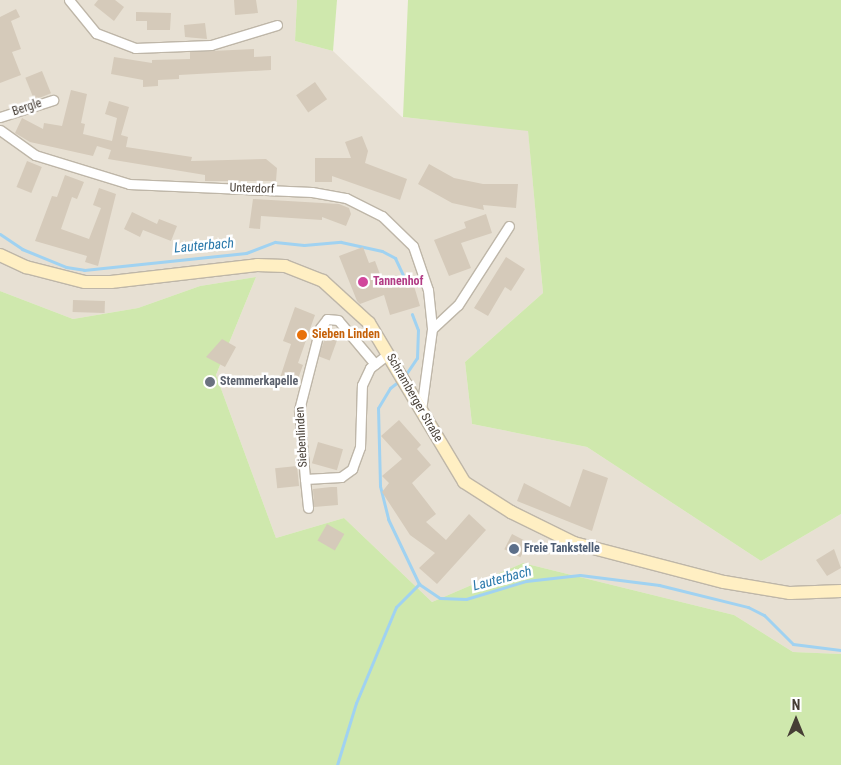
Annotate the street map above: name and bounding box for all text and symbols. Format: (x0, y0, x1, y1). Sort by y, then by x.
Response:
street label: Bergle (11, 97, 43, 119)
street label: Unterdorf (229, 181, 275, 197)
water label: Lauterbach (173, 234, 235, 256)
place label: Tannenhof (373, 275, 423, 289)
marker: Tannenhof (357, 276, 369, 288)
place label: Sieben Linden (312, 328, 380, 342)
marker: Sieben Linden (296, 329, 308, 341)
street label: Schramberger Straße (383, 351, 445, 445)
place label: Stemmerkapelle (220, 375, 298, 389)
marker: Stemmerkapelle (204, 376, 216, 388)
street label: Siebenlinden (293, 406, 311, 468)
place label: Freie Tankstelle (524, 542, 600, 556)
marker: Freie Tankstelle (508, 543, 520, 555)
water label: Lauterbach (471, 562, 533, 594)
north arrow (771, 695, 821, 745)
text: N (792, 697, 800, 713)

